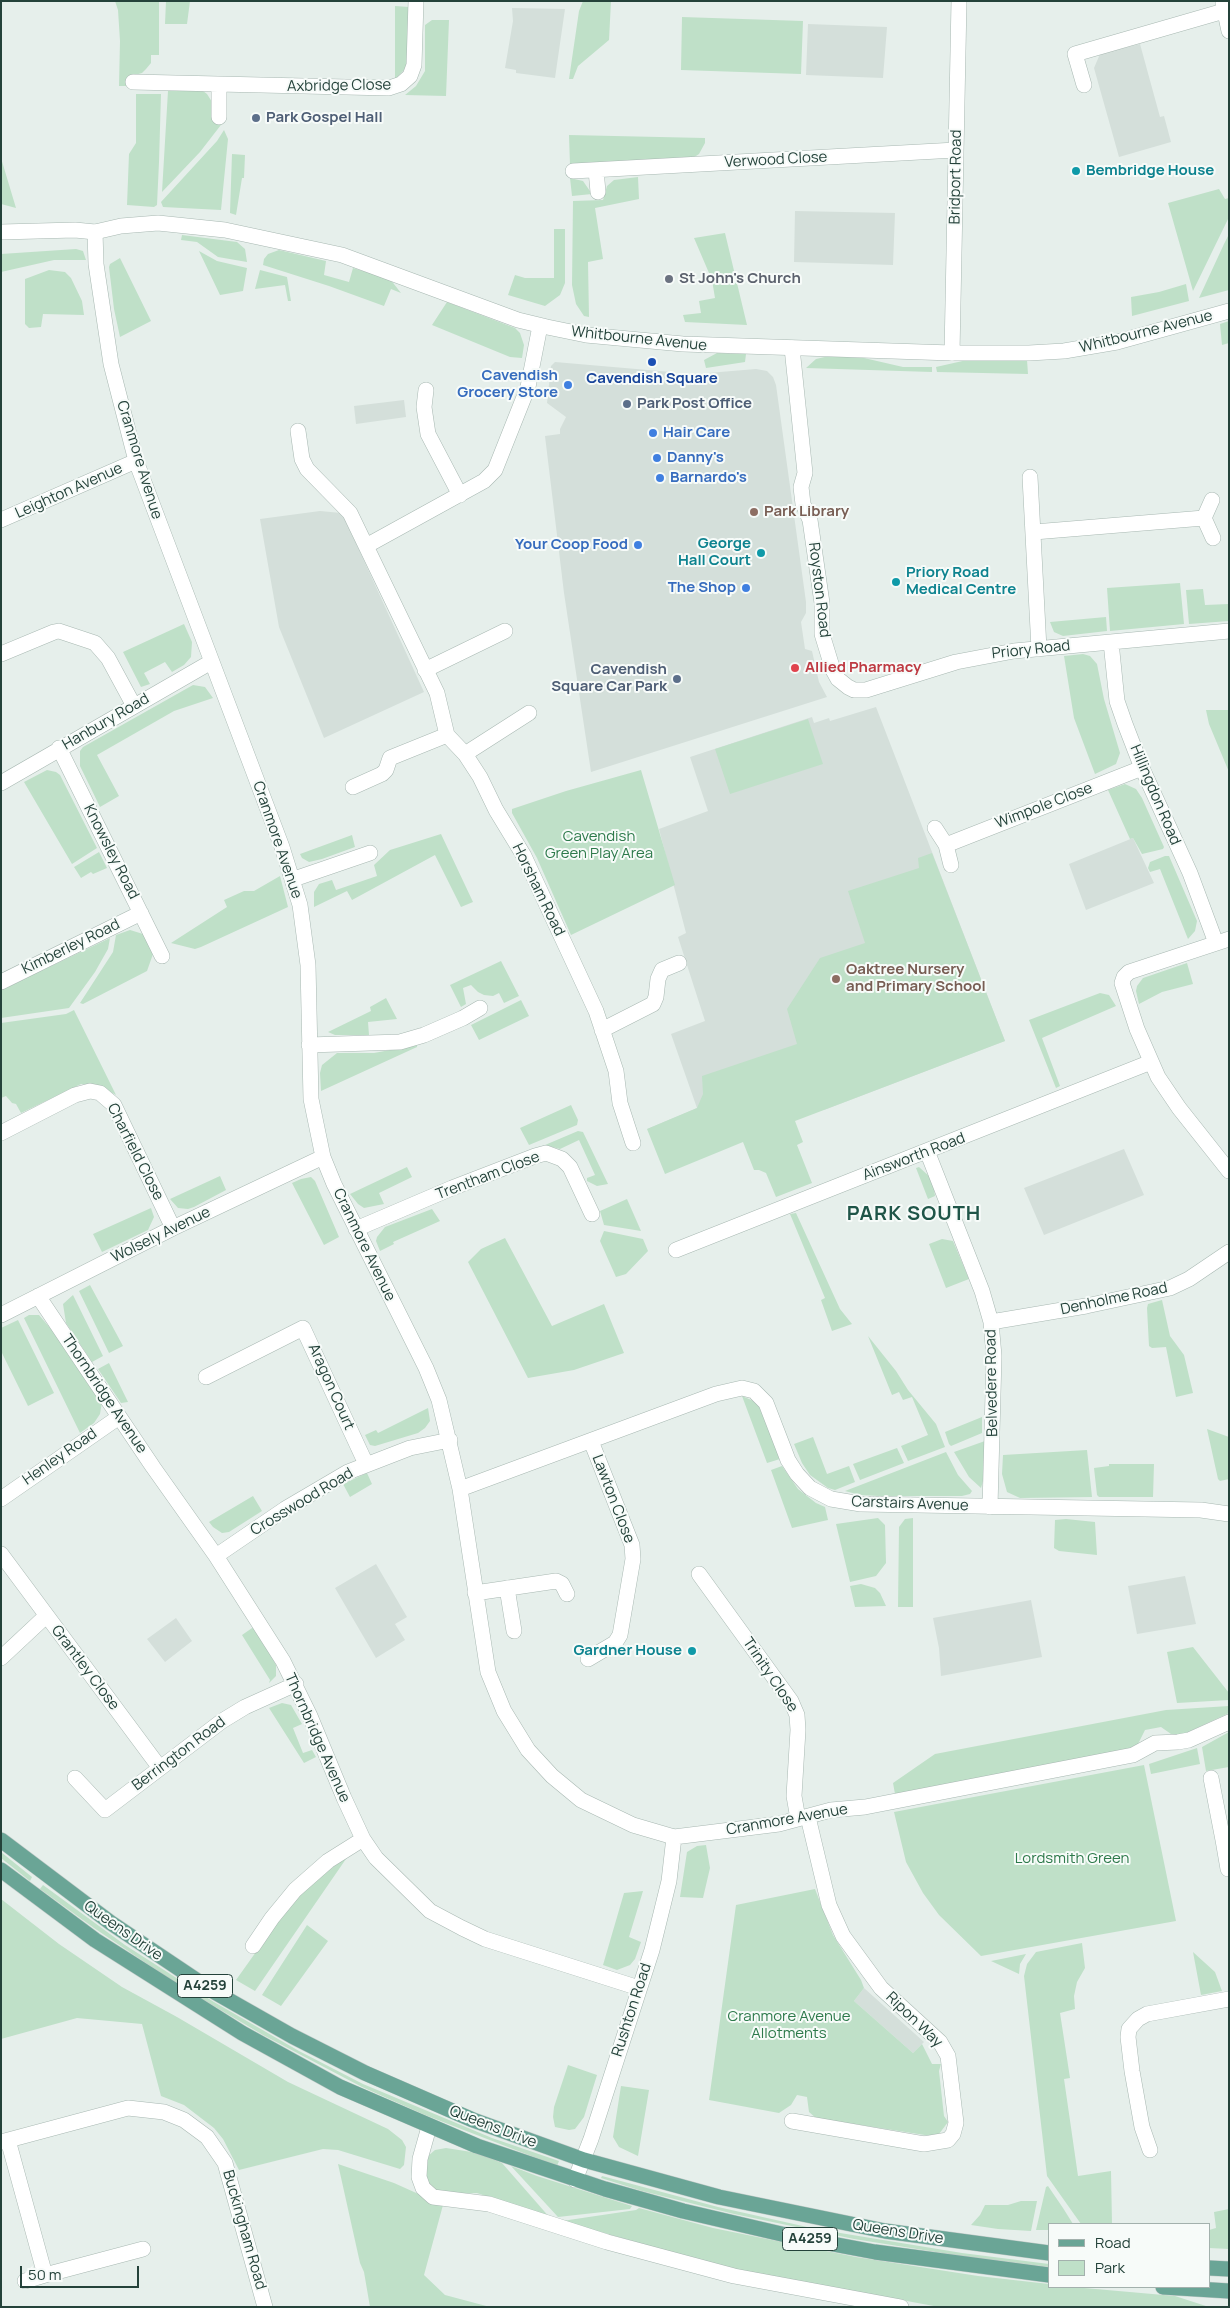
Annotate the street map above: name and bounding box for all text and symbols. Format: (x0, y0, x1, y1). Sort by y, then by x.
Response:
street label: Axbridge Close (287, 76, 391, 96)
place label: Park Gospel Hall (266, 109, 383, 127)
marker: Park Gospel Hall (250, 112, 262, 124)
street label: Bridport Road (946, 129, 966, 225)
street label: Verwood Close (724, 148, 828, 172)
place label: Bembridge House (1086, 162, 1214, 180)
marker: Bembridge House (1070, 165, 1082, 177)
place label: St John's Church (679, 270, 801, 288)
marker: St John's Church (663, 273, 675, 285)
street label: Whitbourne Avenue (1078, 307, 1214, 357)
street label: Whitbourne Avenue (570, 323, 708, 355)
marker: Cavendish Square (646, 356, 658, 368)
place label: Cavendish Grocery Store (457, 367, 558, 402)
place label: Cavendish Square (586, 370, 718, 388)
marker: Cavendish Grocery Store (562, 379, 574, 391)
place label: Park Post Office (637, 395, 752, 413)
marker: Park Post Office (621, 398, 633, 410)
street label: Cranmore Avenue (112, 399, 166, 521)
place label: Hair Care (663, 424, 730, 442)
marker: Hair Care (647, 427, 659, 439)
place label: Danny's (667, 449, 724, 467)
marker: Danny's (651, 452, 663, 464)
street label: Leighton Avenue (13, 459, 125, 523)
place label: Barnardo's (670, 469, 747, 487)
marker: Barnardo's (654, 472, 666, 484)
place label: Park Library (764, 503, 849, 521)
marker: Park Library (748, 506, 760, 518)
place label: George Hall Court (678, 535, 751, 570)
place label: Your Coop Food (515, 536, 628, 554)
marker: Your Coop Food (632, 539, 644, 551)
street label: Royston Road (804, 541, 834, 639)
marker: George Hall Court (755, 547, 767, 559)
place label: Priory Road Medical Centre (906, 564, 1016, 599)
marker: Priory Road Medical Centre (890, 576, 902, 588)
place label: The Shop (668, 579, 736, 597)
marker: The Shop (740, 582, 752, 594)
street label: Priory Road (991, 637, 1071, 663)
place label: Allied Pharmacy (805, 659, 921, 677)
place label: Cavendish Square Car Park (551, 661, 667, 696)
marker: Allied Pharmacy (789, 662, 801, 674)
marker: Cavendish Square Car Park (671, 673, 683, 685)
street label: Hanbury Road (59, 690, 153, 754)
street label: Hillingdon Road (1126, 742, 1184, 848)
street label: Cranmore Avenue (248, 779, 306, 901)
street label: Wimpole Close (993, 779, 1095, 833)
street label: Knowsley Road (79, 802, 143, 902)
park label: Cavendish Green Play Area (545, 828, 653, 863)
street label: Horsham Road (508, 841, 568, 939)
street label: Kimberley Road (19, 916, 123, 978)
place label: Oaktree Nursery and Primary School (846, 961, 986, 996)
marker: Oaktree Nursery and Primary School (830, 973, 842, 985)
street label: Charfield Close (103, 1101, 167, 1203)
street label: Ainsworth Road (860, 1129, 968, 1185)
street label: Trentham Close (434, 1148, 542, 1204)
street label: Cranmore Avenue (329, 1186, 399, 1304)
district label: PARK SOUTH (846, 1202, 982, 1226)
street label: Wolsely Avenue (109, 1203, 213, 1267)
street label: Denholme Road (1059, 1279, 1169, 1319)
street label: Belvedere Road (982, 1329, 1002, 1437)
street label: Thornbridge Avenue (57, 1331, 151, 1457)
street label: Aragon Court (304, 1341, 358, 1433)
street label: Henley Road (19, 1425, 101, 1489)
street label: Lawton Close (588, 1452, 638, 1546)
street label: Crosswood Road (247, 1464, 357, 1540)
street label: Carstairs Avenue (851, 1493, 969, 1515)
street label: Grantley Close (47, 1622, 123, 1714)
street label: Trinity Close (739, 1634, 801, 1716)
place label: Gardner House (573, 1642, 682, 1660)
marker: Gardner House (686, 1645, 698, 1657)
street label: Thornbridge Avenue (280, 1671, 354, 1805)
street label: Berrington Road (129, 1713, 229, 1795)
street label: Cranmore Avenue (725, 1800, 849, 1840)
park label: Lordsmith Green (1015, 1850, 1129, 1868)
street label: Queens Drive (80, 1897, 166, 1965)
street label: Rushton Road (608, 1961, 656, 2059)
road number: A4259 (178, 1974, 232, 1998)
street label: Ripon Way (882, 1989, 946, 2051)
park label: Cranmore Avenue Allotments (727, 2008, 851, 2043)
street label: Queens Drive (447, 2102, 539, 2152)
street label: Buckingham Road (218, 2168, 270, 2292)
street label: Queens Drive (851, 2216, 945, 2248)
legend (1048, 2223, 1210, 2288)
road number: A4259 (782, 2228, 838, 2250)
text: Road (1095, 2232, 1131, 2253)
scale bar (22, 2256, 141, 2288)
text: Park (1095, 2257, 1125, 2278)
text: 50 m (28, 2264, 62, 2285)

